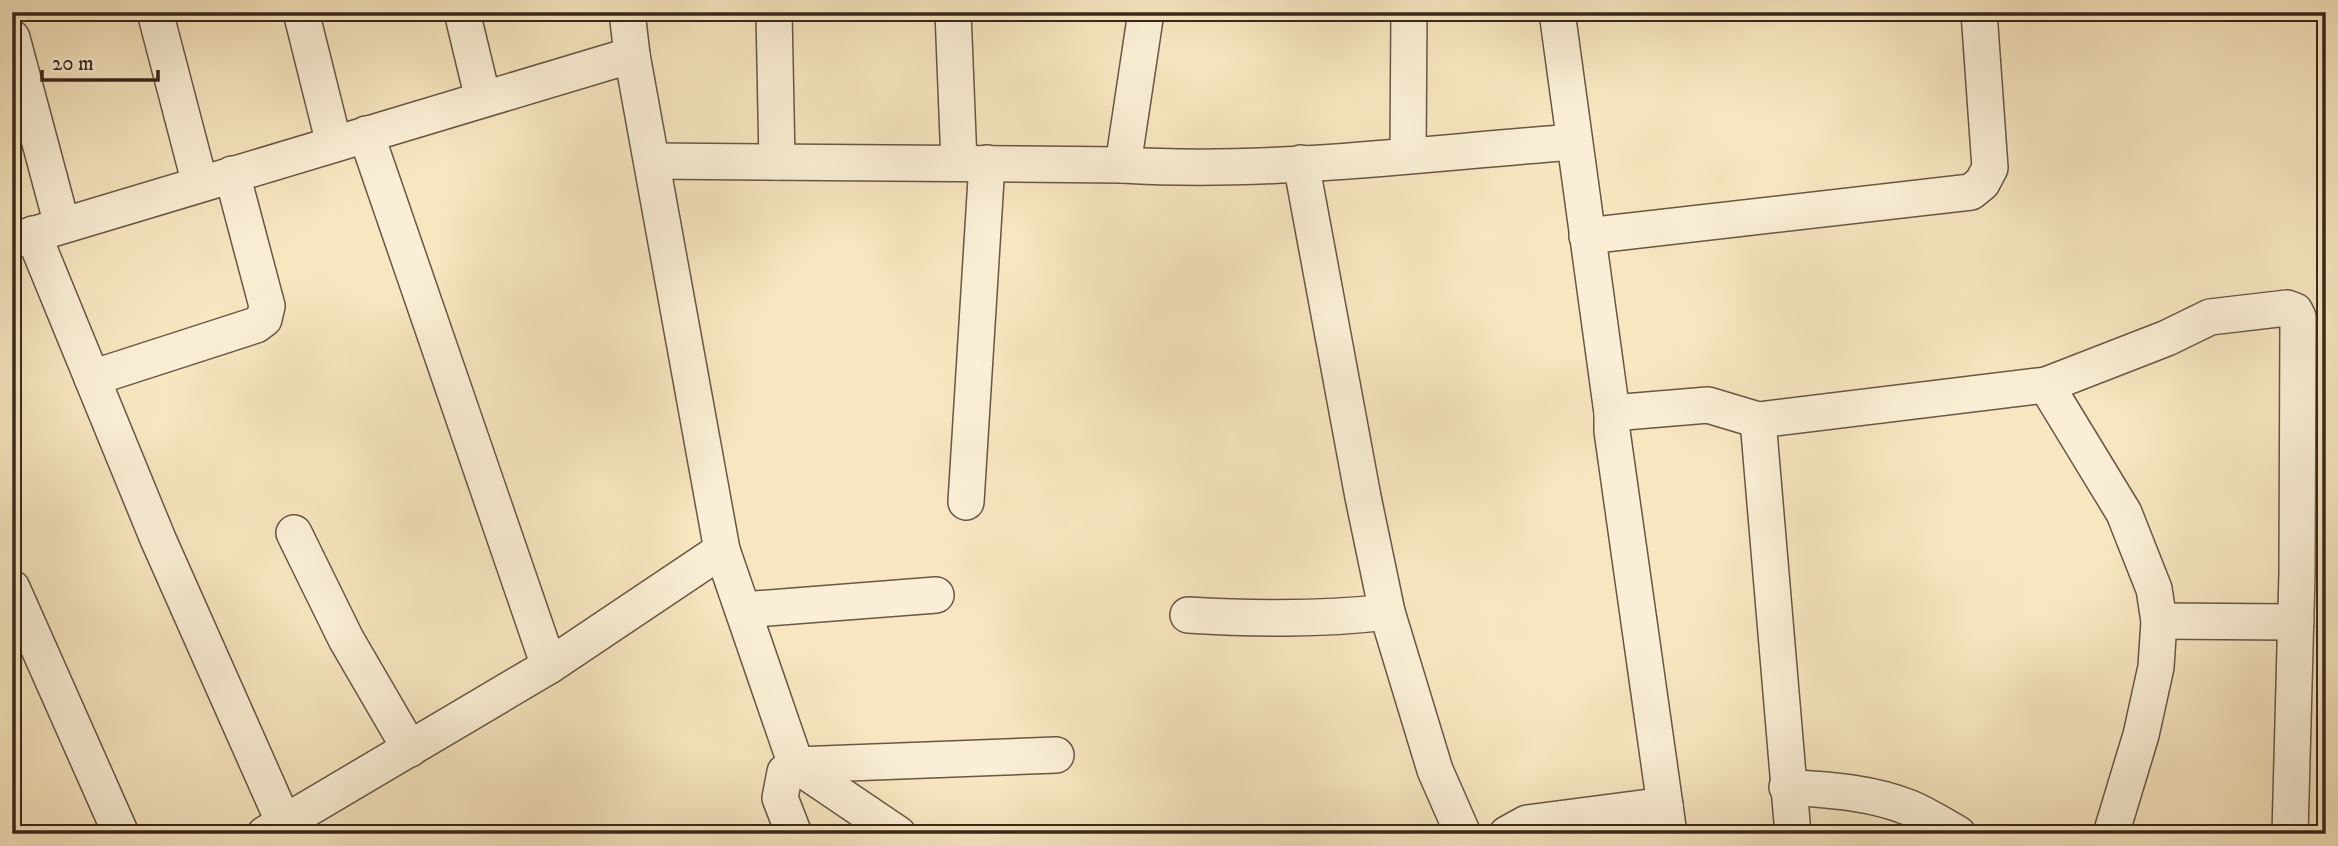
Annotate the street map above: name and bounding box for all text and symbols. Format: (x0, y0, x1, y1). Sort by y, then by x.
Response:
scale bar (42, 38, 158, 82)
text: 20 m (52, 51, 94, 77)

